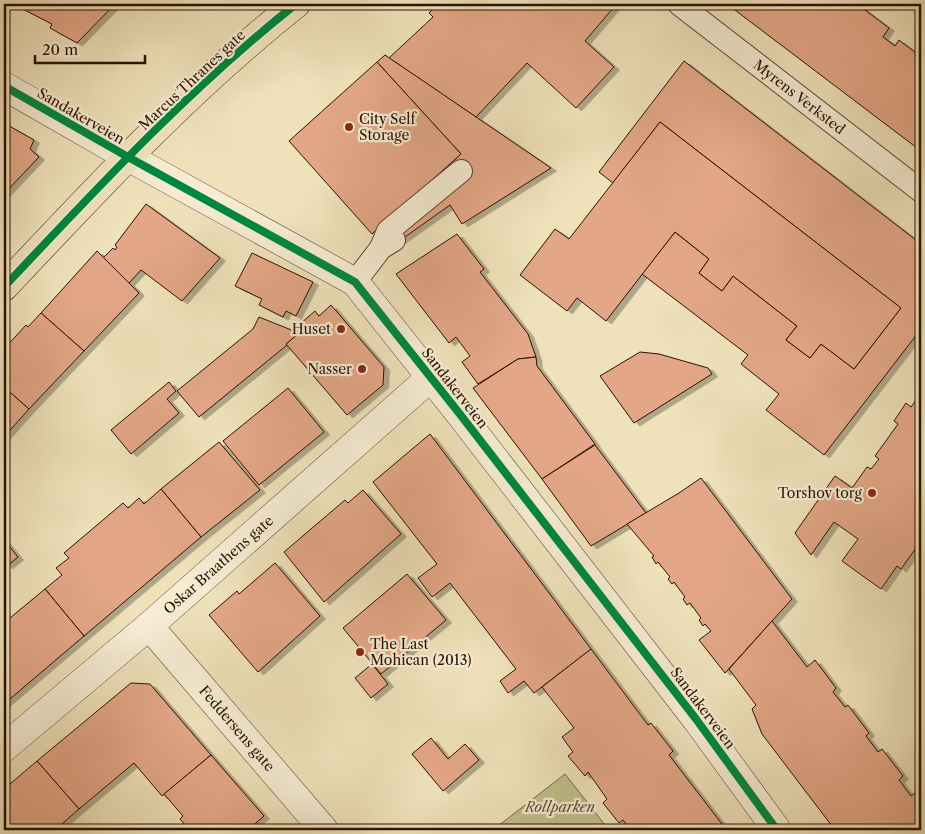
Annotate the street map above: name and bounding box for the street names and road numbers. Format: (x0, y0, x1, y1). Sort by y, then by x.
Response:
street label: Marcus Thranes gate (135, 26, 249, 134)
street label: Myrens Verksted (750, 56, 849, 138)
street label: Sandakerveien (34, 84, 128, 148)
street label: Sandakerveien (418, 344, 492, 432)
street label: Oskar Braathens gate (160, 511, 277, 618)
street label: Sandakerveien (666, 664, 740, 753)
street label: Feddersens gate (195, 682, 279, 775)

